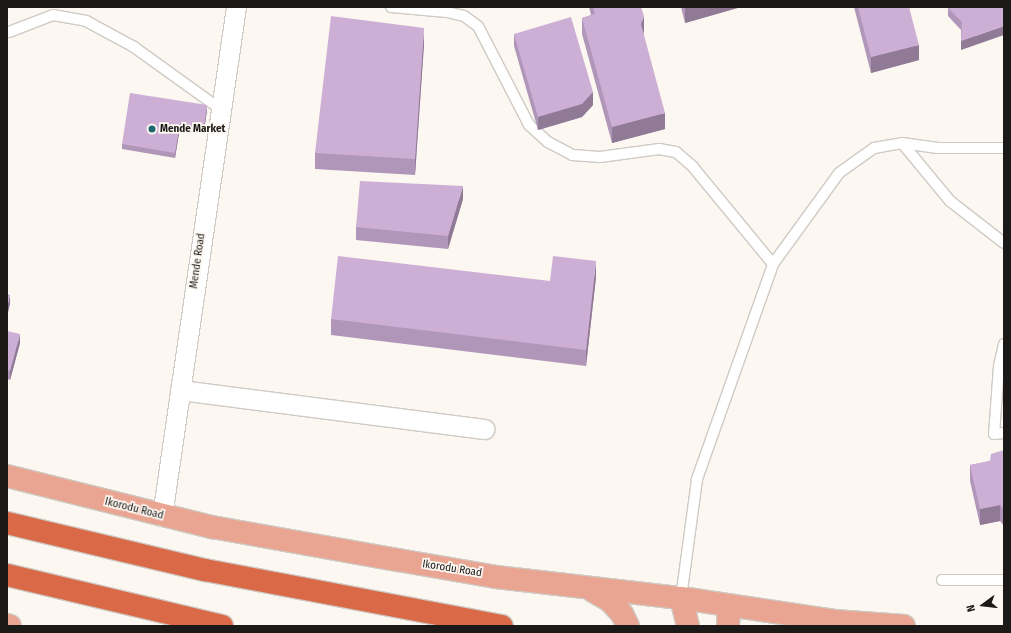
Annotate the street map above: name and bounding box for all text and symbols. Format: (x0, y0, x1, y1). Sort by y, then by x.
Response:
place label: Mende Market (160, 122, 225, 136)
marker: Mende Market (147, 124, 157, 134)
street label: Mende Road (188, 232, 208, 290)
street label: Ikorodu Road (103, 495, 165, 523)
street label: Ikorodu Road (421, 558, 483, 580)
north arrow (963, 585, 1003, 625)
text: N (964, 603, 978, 613)

